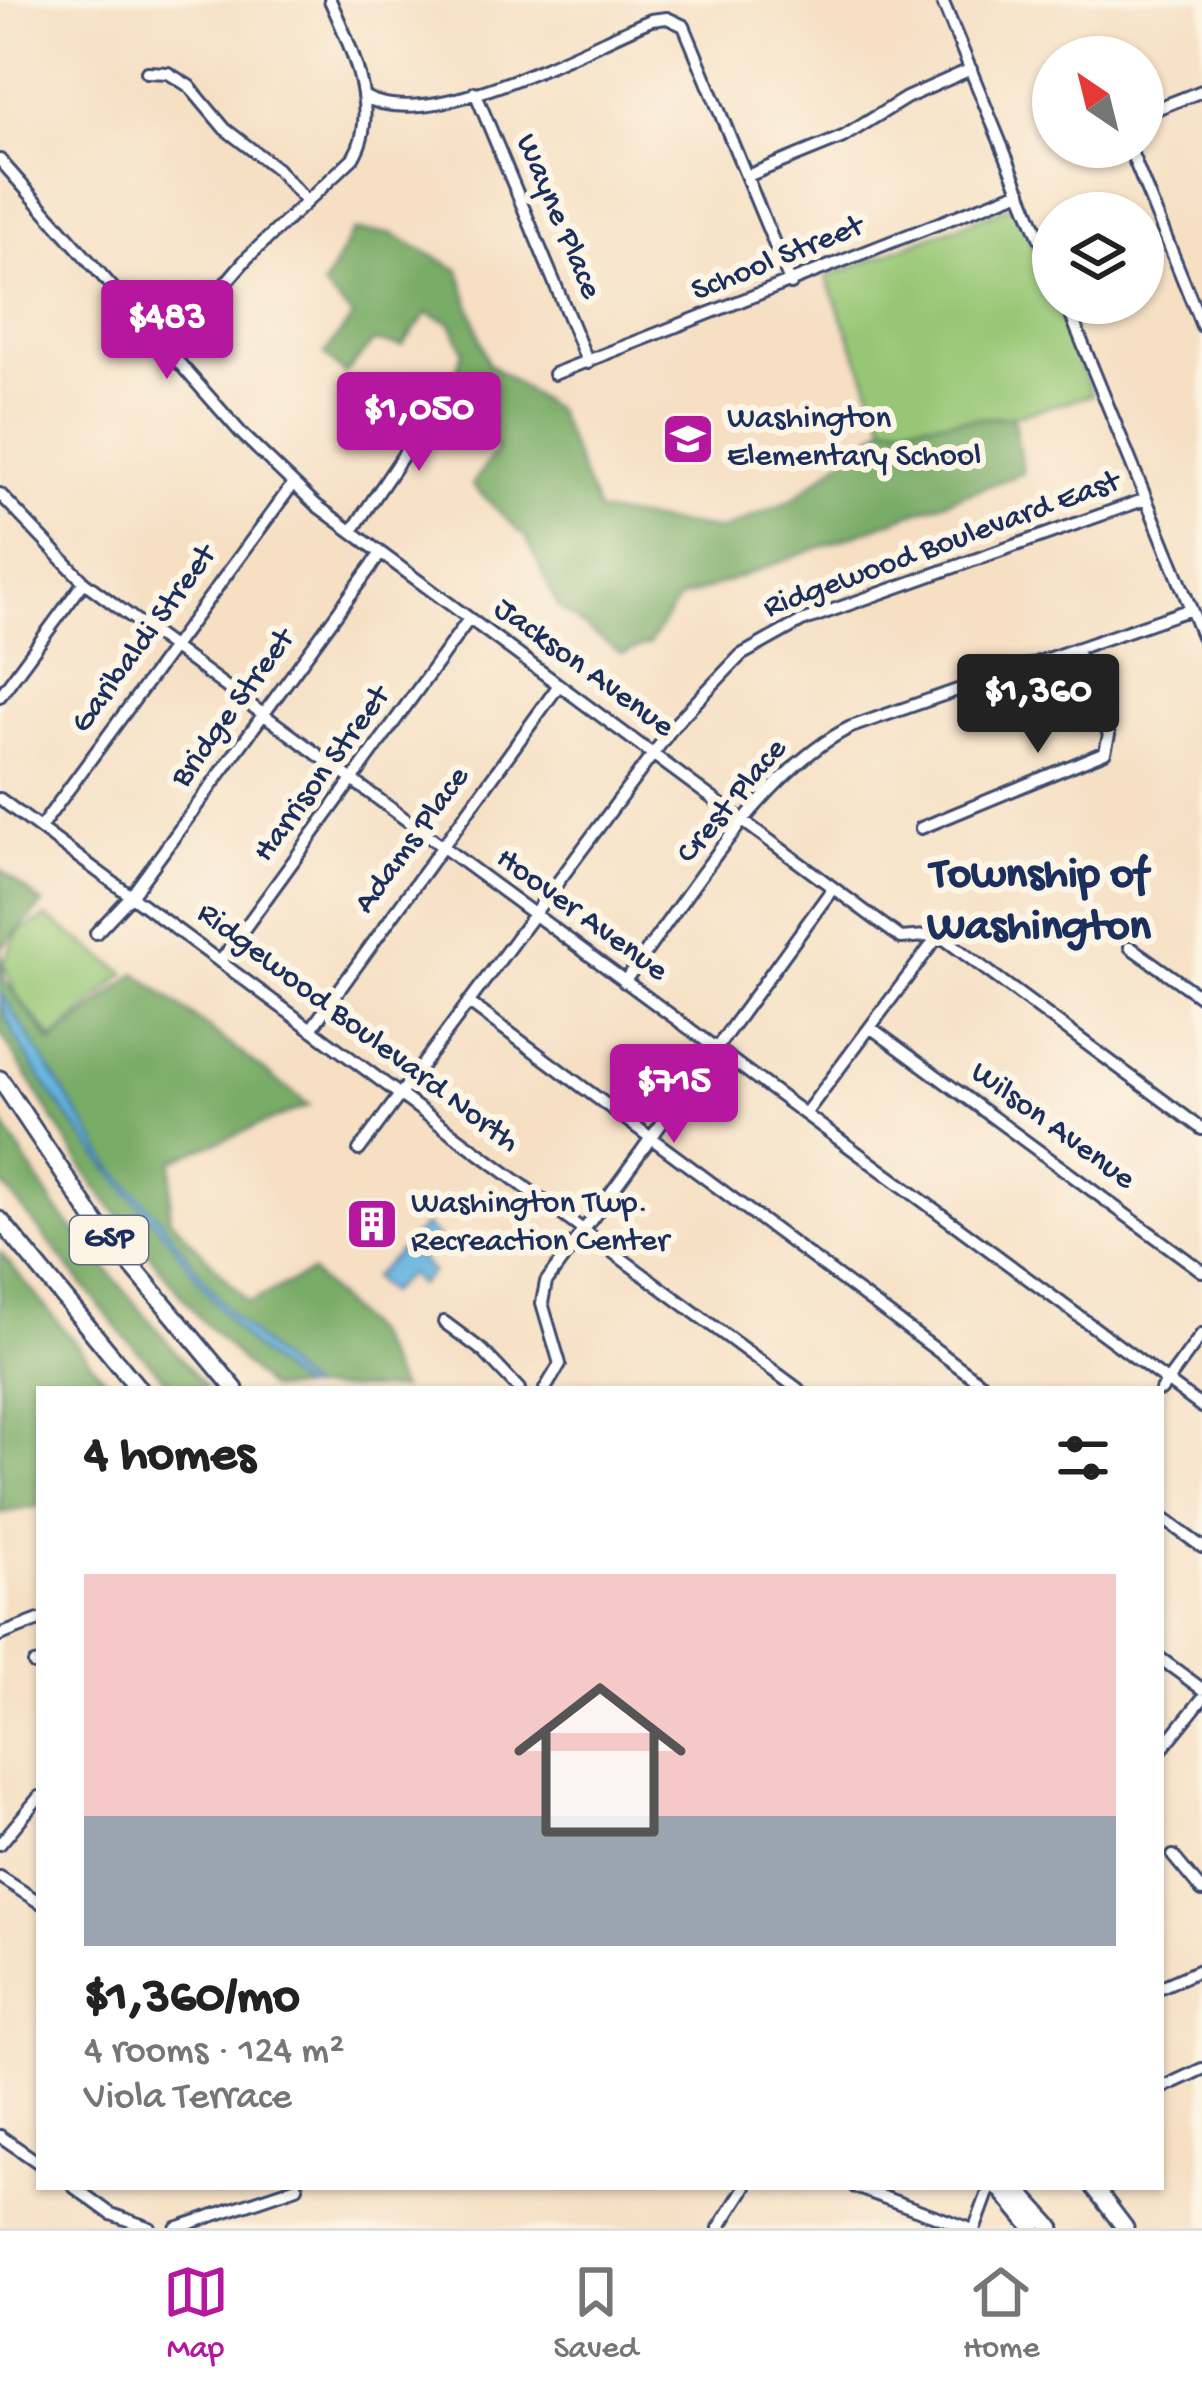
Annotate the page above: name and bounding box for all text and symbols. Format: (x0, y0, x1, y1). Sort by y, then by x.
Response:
north arrow (1032, 36, 1164, 168)
map controls (1032, 36, 1164, 324)
street label: Wayne Place (505, 129, 609, 306)
button: layers (1032, 192, 1164, 324)
street label: School Street (687, 207, 872, 312)
pin: $483 (96, 280, 238, 382)
text: $483 (128, 296, 206, 342)
pin: $1,050 (321, 372, 517, 474)
text: $1,050 (364, 388, 474, 434)
place label: Washington Elementary School (727, 401, 981, 477)
school or university icon: Washington Elementary School (660, 411, 716, 467)
street label: Ridgewood Boulevard East (759, 463, 1128, 628)
street label: Garibaldi Street (64, 536, 227, 741)
street label: Jackson Avenue (485, 591, 681, 748)
street label: Bridge Street (163, 620, 306, 796)
pin: $1,360 (940, 654, 1136, 756)
text: $1,360 (984, 670, 1092, 716)
street label: Harrison Street (246, 677, 401, 870)
street label: Crest Place (670, 731, 797, 872)
street label: Adams Place (347, 759, 480, 922)
street label: Hoover Avenue (488, 841, 675, 992)
district label: Township of Washington (927, 850, 1152, 955)
street label: Ridgewood Boulevard North (188, 895, 526, 1163)
pin: $715 (603, 1044, 745, 1146)
street label: Wilson Avenue (962, 1054, 1143, 1200)
text: $715 (637, 1060, 711, 1106)
place label: Washington Twp. Recreaction Center (411, 1186, 672, 1262)
building icon: Washington Twp. Recreaction Center (344, 1196, 400, 1252)
road number: GSP (70, 1216, 148, 1264)
icon: filters (1050, 1425, 1116, 1491)
text: 4 homes (84, 1428, 255, 1488)
icon: home (492, 1652, 708, 1868)
text: $1,360/mo (84, 1970, 300, 2030)
text: 4 rooms · 124 m² (84, 2030, 344, 2076)
text: Viola Terrace (84, 2076, 292, 2122)
tab: Map (163, 2259, 229, 2369)
tab: Saved (554, 2259, 638, 2369)
tab: Home (963, 2259, 1039, 2369)

